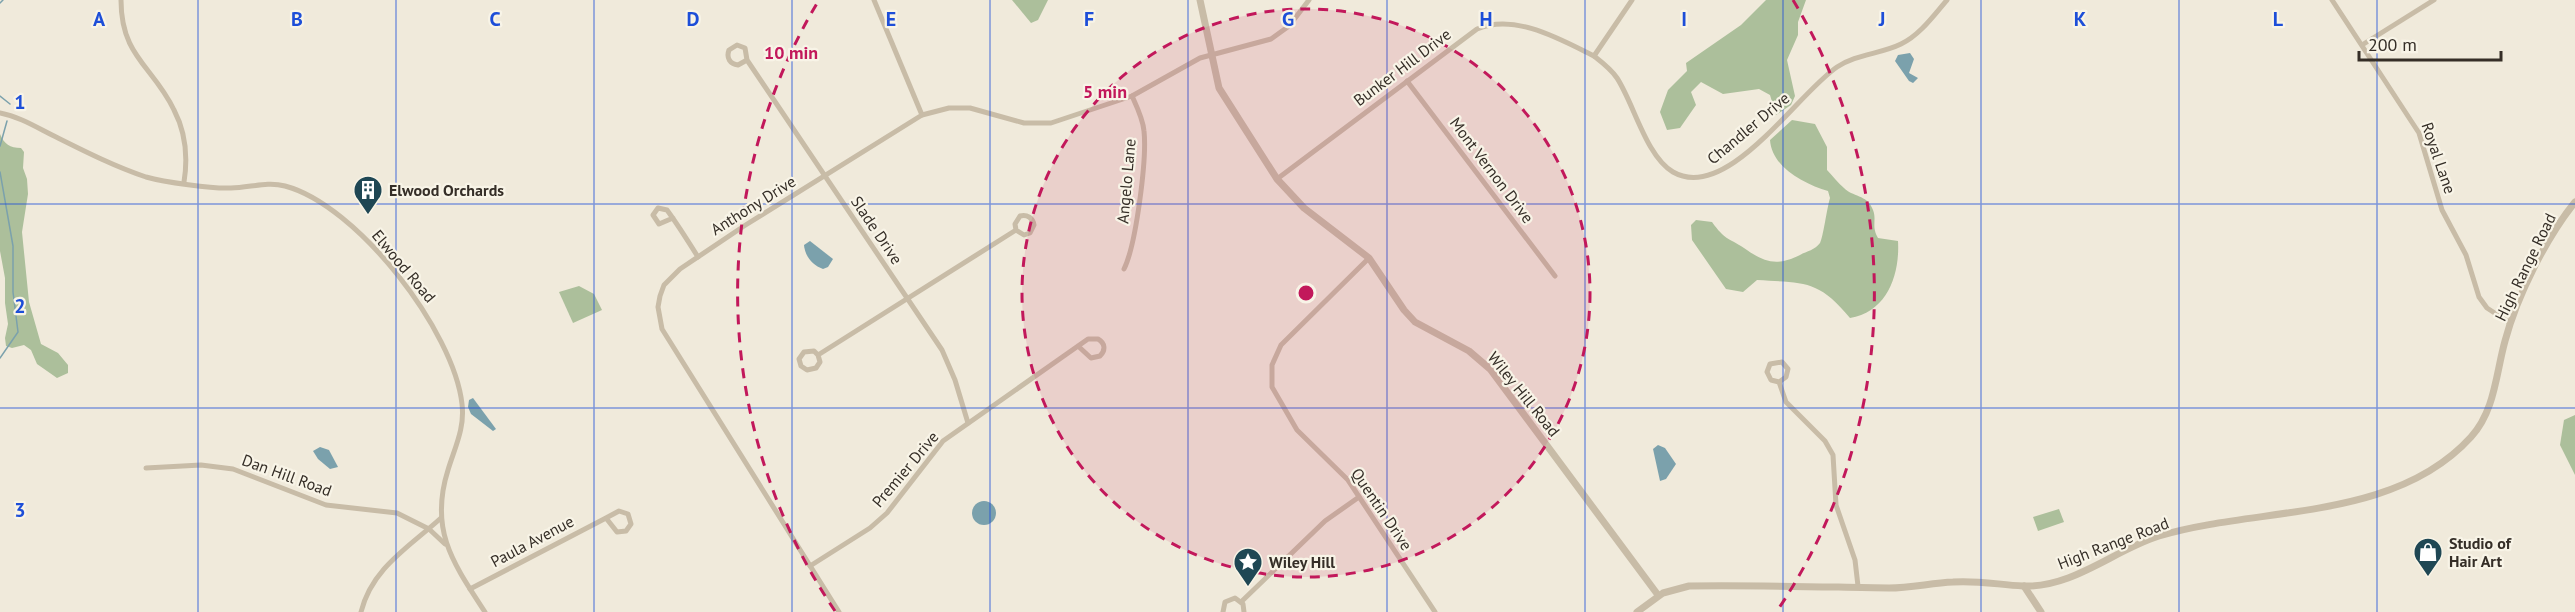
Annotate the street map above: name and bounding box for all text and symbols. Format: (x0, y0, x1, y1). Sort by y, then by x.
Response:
text: A (93, 6, 106, 32)
text: B (291, 6, 303, 32)
text: C (489, 6, 501, 32)
text: D (687, 6, 700, 32)
text: E (886, 6, 896, 32)
text: F (1084, 6, 1094, 32)
text: G (1282, 6, 1294, 32)
text: H (1479, 6, 1493, 32)
text: I (1681, 6, 1687, 32)
text: J (1878, 6, 1885, 32)
text: K (2074, 6, 2087, 32)
text: L (2273, 6, 2284, 32)
street label: Bunker Hill Drive (1349, 24, 1455, 110)
scale bar (2359, 24, 2502, 62)
text: 200 m (2368, 33, 2417, 56)
text: 10 min (764, 41, 818, 64)
text: 5 min (1083, 80, 1127, 103)
street label: Chandler Drive (1703, 88, 1793, 168)
text: 1 (14, 89, 26, 115)
street label: Mont Vernon Drive (1446, 113, 1538, 227)
street label: Royal Lane (2417, 120, 2461, 196)
street label: Angelo Lane (1112, 138, 1140, 224)
street label: Anthony Drive (707, 171, 799, 239)
building icon: Elwood Orchards (352, 174, 384, 216)
place label: Elwood Orchards (389, 180, 504, 200)
street label: Slade Drive (847, 192, 907, 268)
street label: High Range Road (2490, 210, 2560, 324)
street label: Elwood Road (368, 226, 440, 306)
centre of rings (1296, 283, 1316, 303)
text: 2 (14, 293, 26, 319)
street label: Wiley Hill Road (1484, 347, 1564, 441)
street label: Premier Drive (867, 427, 943, 511)
street label: Dan Hill Road (239, 450, 335, 500)
street label: Quentin Drive (1347, 464, 1417, 554)
text: 3 (14, 497, 26, 523)
street label: Paula Avenue (487, 511, 577, 571)
street label: High Range Road (2055, 513, 2171, 573)
place label: Studio of Hair Art (2449, 533, 2512, 571)
shop icon: Studio of Hair Art (2412, 536, 2444, 578)
place icon: Wiley Hill (1232, 546, 1264, 588)
place label: Wiley Hill (1269, 552, 1335, 572)

